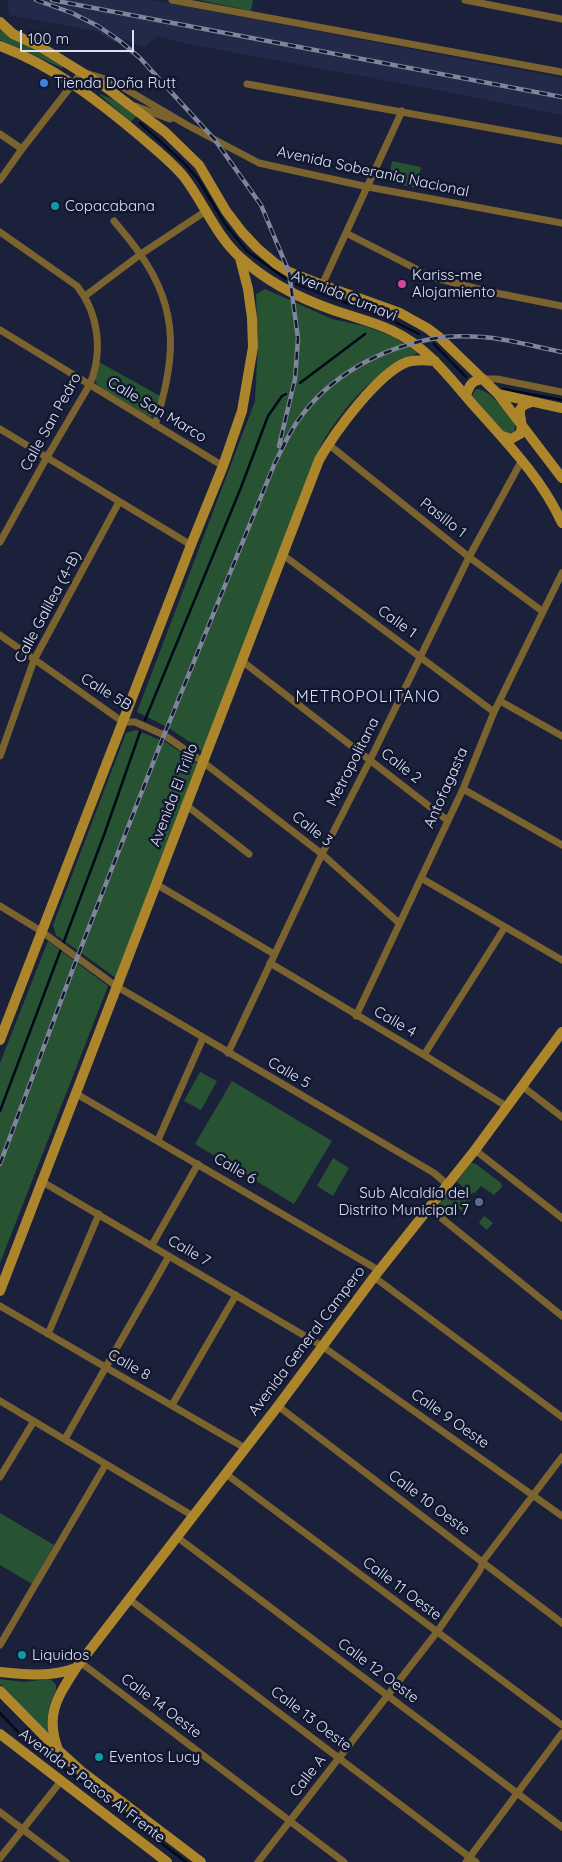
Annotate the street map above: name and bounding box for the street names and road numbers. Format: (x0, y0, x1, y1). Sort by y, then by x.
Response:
street label: Avenida Soberanía Nacional (275, 143, 471, 201)
street label: Avenida Cumavi (289, 267, 399, 325)
street label: Calle San Pedro (17, 370, 85, 474)
street label: Calle San Marco (104, 373, 210, 447)
street label: Pasillo 1 (416, 494, 470, 542)
street label: Calle Galilea (4-B) (11, 548, 85, 666)
street label: Calle 1 (374, 602, 420, 642)
street label: Calle 5B (77, 669, 135, 715)
street label: Metropolitana (323, 715, 383, 809)
street label: Avenida El Trillo (146, 741, 202, 849)
street label: Calle 2 (377, 745, 425, 787)
street label: Antofagasta (420, 745, 472, 831)
street label: Calle 3 (288, 808, 336, 850)
street label: Calle 4 (371, 1003, 419, 1041)
street label: Calle 5 (264, 1054, 314, 1092)
street label: Calle 6 (210, 1150, 260, 1188)
street label: Calle 7 (165, 1232, 213, 1270)
street label: Avenida General Campero (245, 1263, 369, 1419)
street label: Calle 8 (104, 1346, 154, 1384)
street label: Calle 9 Oeste (407, 1385, 493, 1453)
street label: Calle 10 Oeste (385, 1467, 473, 1539)
street label: Calle 11 Oeste (359, 1554, 445, 1624)
street label: Calle 12 Oeste (334, 1635, 422, 1707)
street label: Calle 14 Oeste (117, 1670, 205, 1742)
street label: Calle 13 Oeste (267, 1683, 355, 1755)
street label: Avenida 3 Pasos Al Frente (15, 1725, 169, 1847)
street label: Calle A (286, 1752, 330, 1800)

